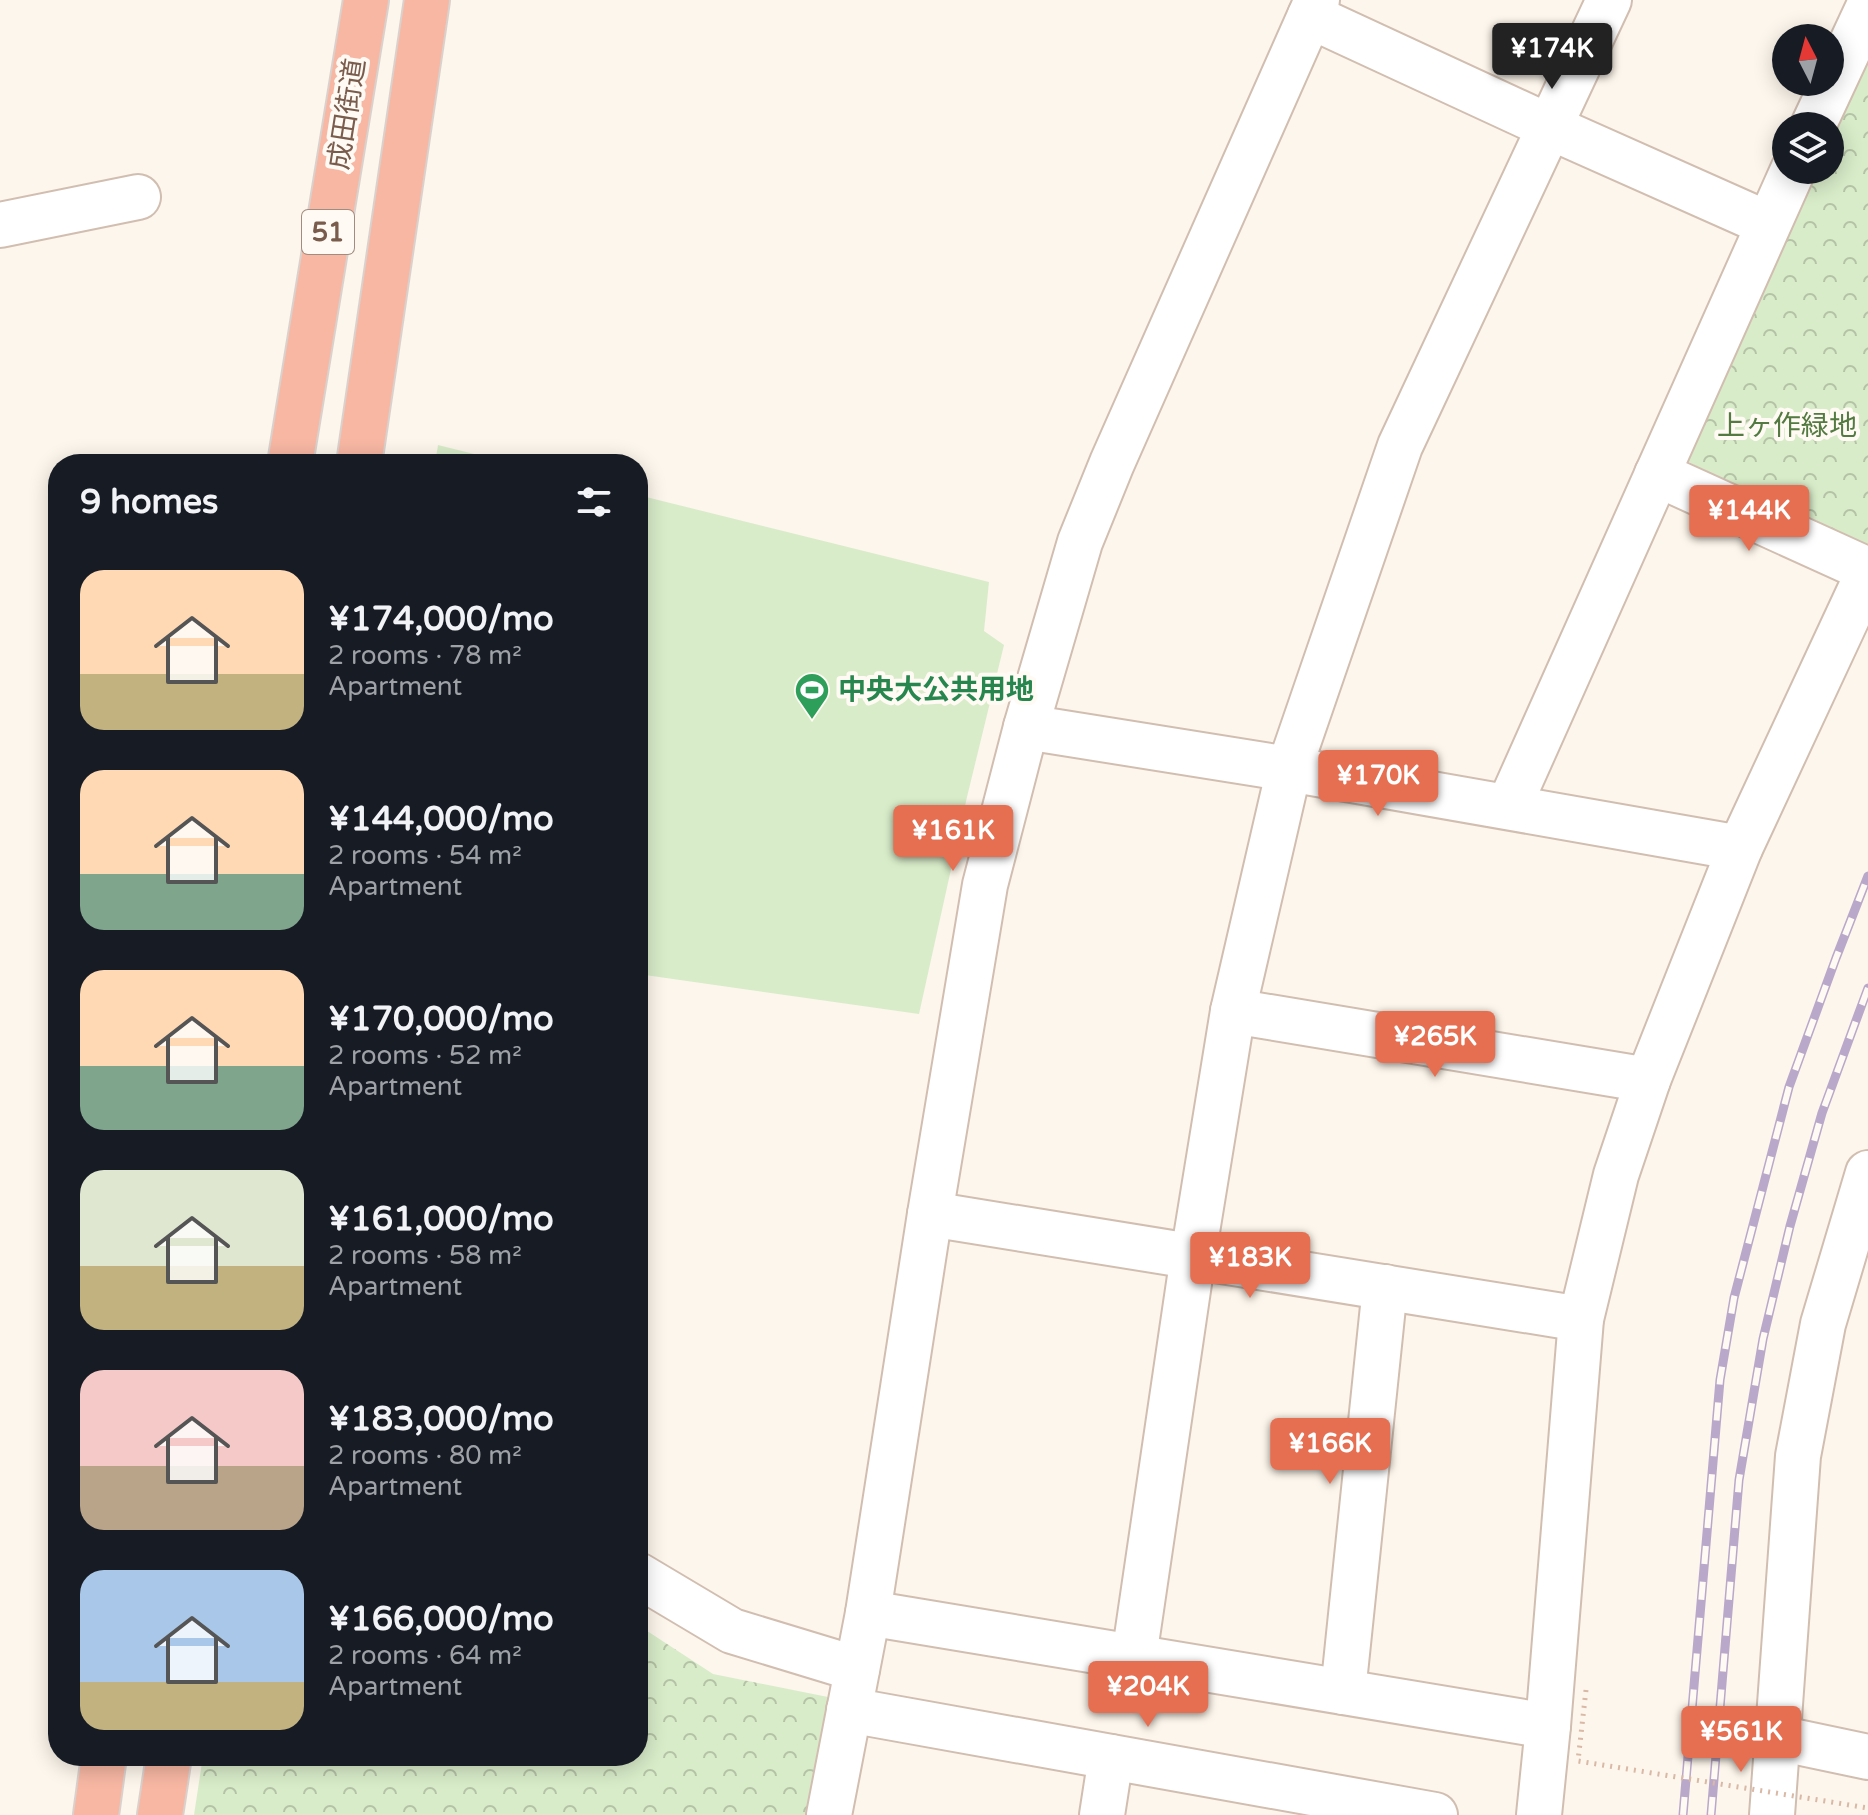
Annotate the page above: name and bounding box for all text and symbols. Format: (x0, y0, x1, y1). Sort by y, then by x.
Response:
pin: ¥174K (1496, 23, 1608, 91)
north arrow (1772, 24, 1844, 96)
map controls (1772, 24, 1844, 184)
text: ¥174K (1510, 33, 1594, 64)
street label: 成田街道 (321, 56, 373, 172)
button: layers (1772, 112, 1844, 184)
road number: 51 (302, 210, 354, 254)
park label: 上ヶ作緑地 (1717, 409, 1857, 443)
icon: filters (572, 480, 616, 524)
text: 9 homes (80, 482, 218, 523)
pin: ¥144K (1693, 485, 1805, 553)
text: ¥144K (1707, 495, 1791, 526)
text: ¥174,000/mo (328, 599, 554, 640)
icon: home (144, 602, 240, 698)
text: 2 rooms · 78 m² (328, 640, 522, 671)
text: Apartment (328, 671, 462, 702)
sports icon: 中央大公共用地 (793, 671, 831, 721)
place label: 中央大公共用地 (838, 673, 1034, 707)
pin: ¥170K (1322, 750, 1434, 818)
text: ¥170K (1336, 760, 1420, 791)
text: ¥144,000/mo (328, 799, 554, 840)
icon: home (144, 802, 240, 898)
pin: ¥161K (897, 805, 1009, 873)
text: ¥161K (911, 815, 995, 846)
text: 2 rooms · 54 m² (328, 840, 522, 871)
text: Apartment (328, 871, 462, 902)
text: ¥170,000/mo (328, 999, 554, 1040)
icon: home (144, 1002, 240, 1098)
pin: ¥265K (1379, 1011, 1491, 1079)
text: ¥265K (1393, 1021, 1477, 1052)
text: 2 rooms · 52 m² (328, 1040, 522, 1071)
text: Apartment (328, 1071, 462, 1102)
text: ¥161,000/mo (328, 1199, 554, 1240)
icon: home (144, 1202, 240, 1298)
pin: ¥183K (1194, 1232, 1306, 1300)
text: 2 rooms · 58 m² (328, 1240, 522, 1271)
text: ¥183K (1208, 1242, 1292, 1273)
text: Apartment (328, 1271, 462, 1302)
text: ¥183,000/mo (328, 1399, 554, 1440)
icon: home (144, 1402, 240, 1498)
pin: ¥166K (1274, 1418, 1386, 1486)
text: ¥166K (1288, 1428, 1372, 1459)
text: 2 rooms · 80 m² (328, 1440, 522, 1471)
text: Apartment (328, 1471, 462, 1502)
text: ¥166,000/mo (328, 1599, 554, 1640)
icon: home (144, 1602, 240, 1698)
text: 2 rooms · 64 m² (328, 1640, 522, 1671)
pin: ¥204K (1092, 1661, 1204, 1729)
text: Apartment (328, 1671, 462, 1702)
text: ¥204K (1106, 1671, 1190, 1702)
pin: ¥561K (1685, 1706, 1797, 1774)
text: ¥561K (1699, 1716, 1783, 1747)

